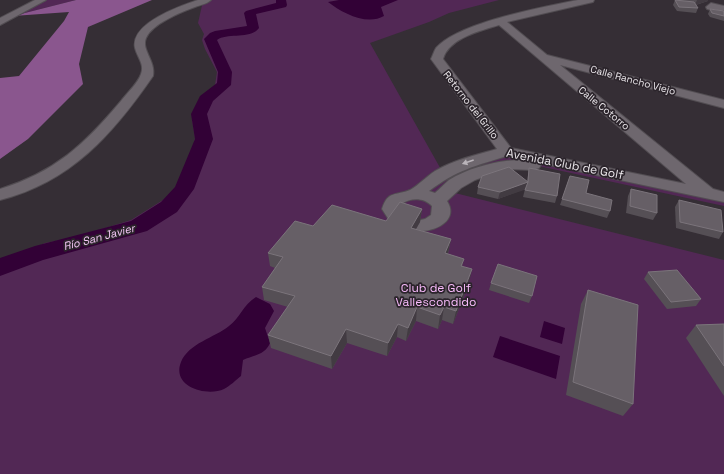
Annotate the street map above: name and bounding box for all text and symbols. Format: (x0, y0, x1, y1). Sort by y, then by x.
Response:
street label: Calle Rancho Viejo (589, 62, 677, 98)
street label: Retorno del Grillo (440, 68, 502, 142)
street label: Calle Cotorro (576, 83, 632, 133)
street label: Avenida Club de Golf (505, 145, 625, 183)
one-way arrow (461, 159, 473, 165)
water label: Río San Javier (62, 220, 138, 253)
park label: Club de Golf Vallescondido (396, 280, 476, 310)

